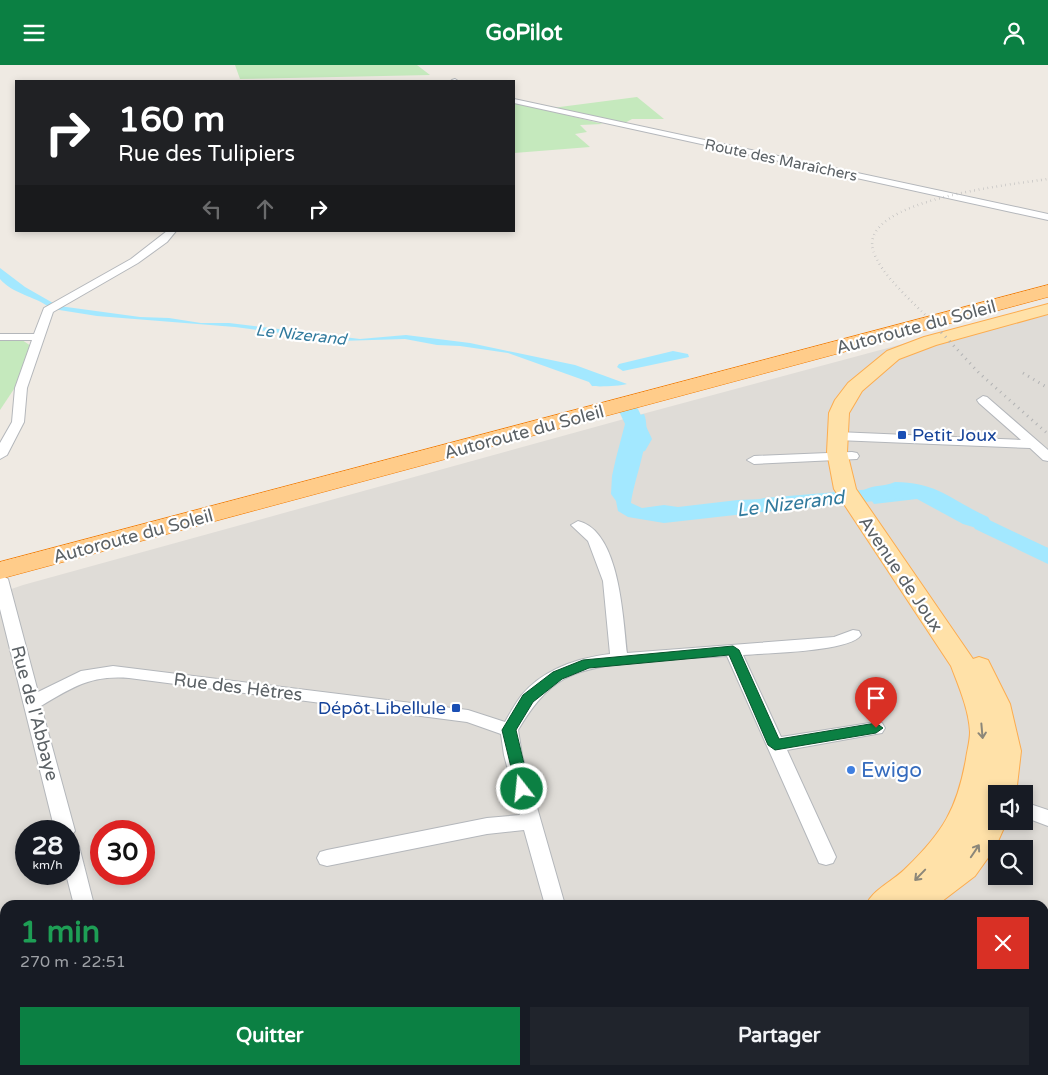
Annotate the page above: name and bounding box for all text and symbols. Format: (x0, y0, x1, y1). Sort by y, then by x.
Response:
icon: menu (20, 19, 48, 47)
icon: person (1000, 19, 1028, 47)
text: GoPilot (486, 20, 562, 46)
text: 160 m (118, 99, 225, 141)
icon: right (35, 100, 100, 165)
street label: Route des Maraîchers (703, 135, 859, 185)
text: Rue des Tulipiers (118, 141, 295, 167)
icon: left (198, 195, 226, 223)
icon: ahead (251, 195, 279, 223)
icon: right (304, 195, 332, 223)
street label: Autoroute du Soleil (834, 295, 998, 359)
water label: Le Nizerand (255, 320, 349, 350)
street label: Autoroute du Soleil (442, 400, 606, 464)
place label: Petit Joux (912, 424, 997, 446)
marker: Petit Joux (896, 429, 908, 441)
water label: Le Nizerand (735, 486, 847, 522)
street label: Autoroute du Soleil (51, 504, 215, 568)
street label: Avenue de Joux (854, 512, 948, 636)
street label: Rue de l'Abbaye (6, 643, 64, 783)
street label: Rue des Hêtres (172, 668, 304, 706)
pin (855, 677, 897, 728)
icon: arrive (862, 684, 890, 712)
place label: Dépôt Libellule (318, 697, 446, 719)
marker: Dépôt Libellule (450, 702, 462, 714)
one-way arrow (978, 722, 987, 738)
place label: Ewigo (861, 758, 922, 783)
position arrow (495, 762, 547, 814)
marker: Ewigo (845, 764, 857, 776)
map controls (988, 785, 1033, 885)
button: sound (988, 785, 1033, 830)
speed limit sign: 30 (90, 820, 155, 885)
text: 28 (32, 831, 63, 861)
button: search (988, 840, 1033, 885)
one-way arrow (970, 844, 980, 858)
text: km/h (32, 858, 63, 872)
one-way arrow (914, 869, 926, 882)
text: 1 min (20, 914, 100, 951)
button: close (977, 917, 1029, 969)
text: 270 m · 22:51 (20, 952, 126, 972)
button: Quitter (20, 1007, 520, 1065)
button: Partager (530, 1007, 1029, 1065)

